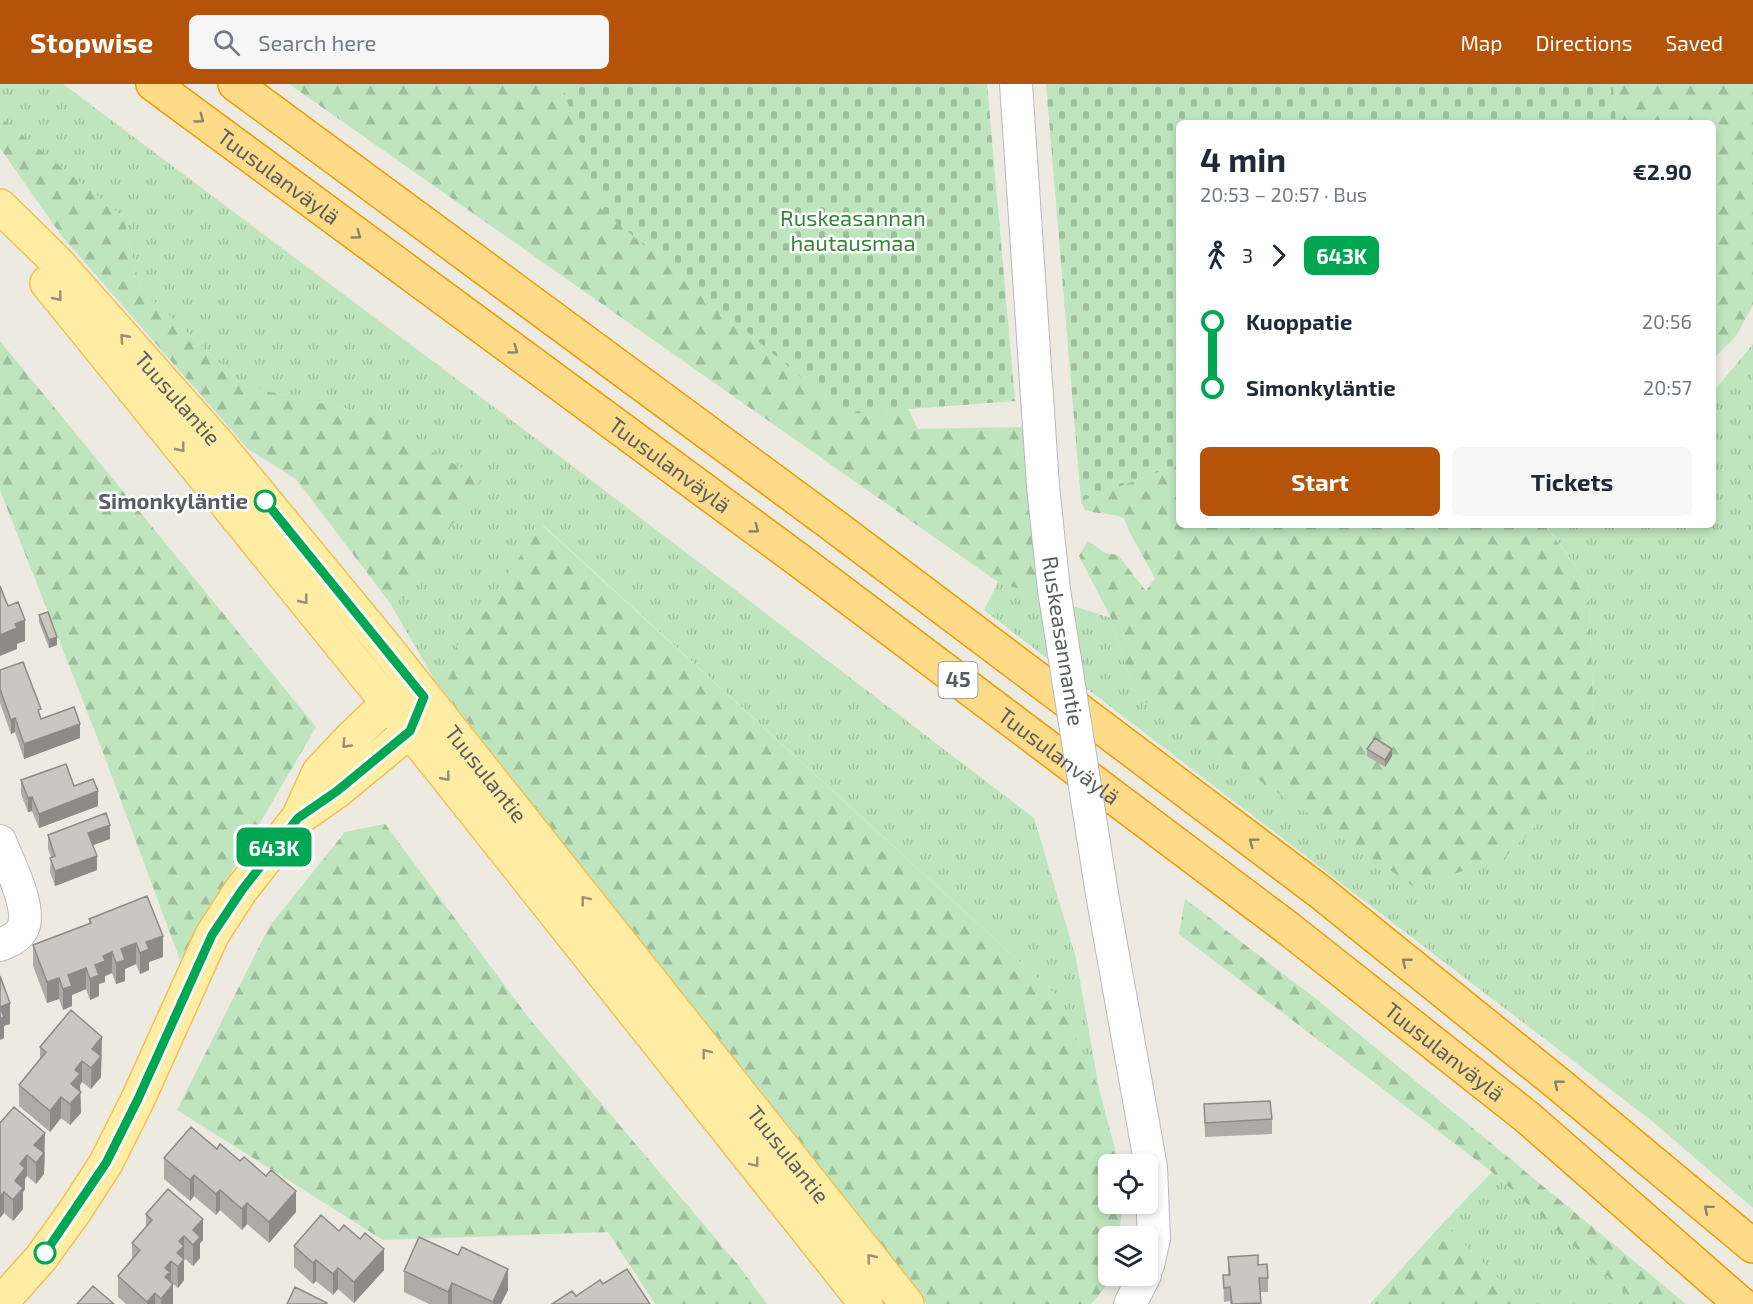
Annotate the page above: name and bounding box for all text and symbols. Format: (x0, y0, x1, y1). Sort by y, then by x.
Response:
search box (189, 15, 609, 69)
text: Stopwise (30, 25, 153, 59)
icon: search (210, 26, 243, 59)
text: Search here (258, 29, 376, 55)
text: Map (1460, 30, 1503, 55)
text: Directions (1536, 30, 1632, 55)
text: Saved (1665, 30, 1723, 55)
one-way arrow (194, 112, 205, 123)
street label: Tuusulanväylä (213, 122, 345, 229)
text: 4 min (1200, 139, 1286, 179)
text: €2.90 (1633, 158, 1692, 184)
text: 20:53 – 20:57 · Bus (1200, 182, 1367, 206)
park label: Ruskeasannan hautausmaa (780, 204, 926, 255)
one-way arrow (351, 227, 362, 238)
icon: walk (1200, 239, 1233, 272)
icon: forward (1262, 239, 1295, 272)
text: 3 (1242, 243, 1253, 267)
text: 643K (1316, 243, 1367, 268)
one-way arrow (51, 290, 62, 301)
text: Kuoppatie (1246, 308, 1352, 334)
text: 20:56 (1642, 309, 1692, 333)
one-way arrow (120, 334, 131, 344)
one-way arrow (508, 343, 519, 354)
street label: Tuusulantie (130, 345, 227, 450)
text: Simonkyläntie (1246, 374, 1396, 400)
text: 20:57 (1643, 375, 1692, 399)
street label: Tuusulanväylä (604, 411, 736, 518)
one-way arrow (174, 441, 185, 452)
button: Start (1200, 447, 1440, 516)
button: Tickets (1452, 447, 1692, 516)
place label: Simonkyläntie (98, 487, 248, 514)
marker: Simonkyläntie (254, 490, 276, 512)
one-way arrow (749, 521, 760, 532)
street label: Ruskeasannantie (1038, 554, 1090, 728)
one-way arrow (297, 593, 308, 604)
road number: 45 (938, 662, 978, 698)
street label: Tuusulanväylä (994, 701, 1125, 809)
street label: Tuusulantie (440, 719, 533, 827)
one-way arrow (342, 737, 353, 747)
one-way arrow (439, 770, 450, 781)
line badge: 643K (232, 828, 316, 867)
text: 643K (249, 835, 300, 860)
one-way arrow (1248, 838, 1259, 849)
one-way arrow (582, 896, 593, 907)
one-way arrow (1402, 958, 1413, 969)
street label: Tuusulanväylä (1380, 996, 1510, 1106)
one-way arrow (703, 1049, 714, 1060)
one-way arrow (1554, 1081, 1565, 1092)
street label: Tuusulantie (743, 1100, 836, 1208)
map controls (1098, 1154, 1158, 1286)
button: locate (1098, 1154, 1158, 1214)
one-way arrow (747, 1156, 758, 1167)
one-way arrow (1704, 1205, 1715, 1216)
button: layers (1098, 1226, 1158, 1286)
unlabelled marker (34, 1242, 56, 1264)
one-way arrow (867, 1254, 878, 1265)

